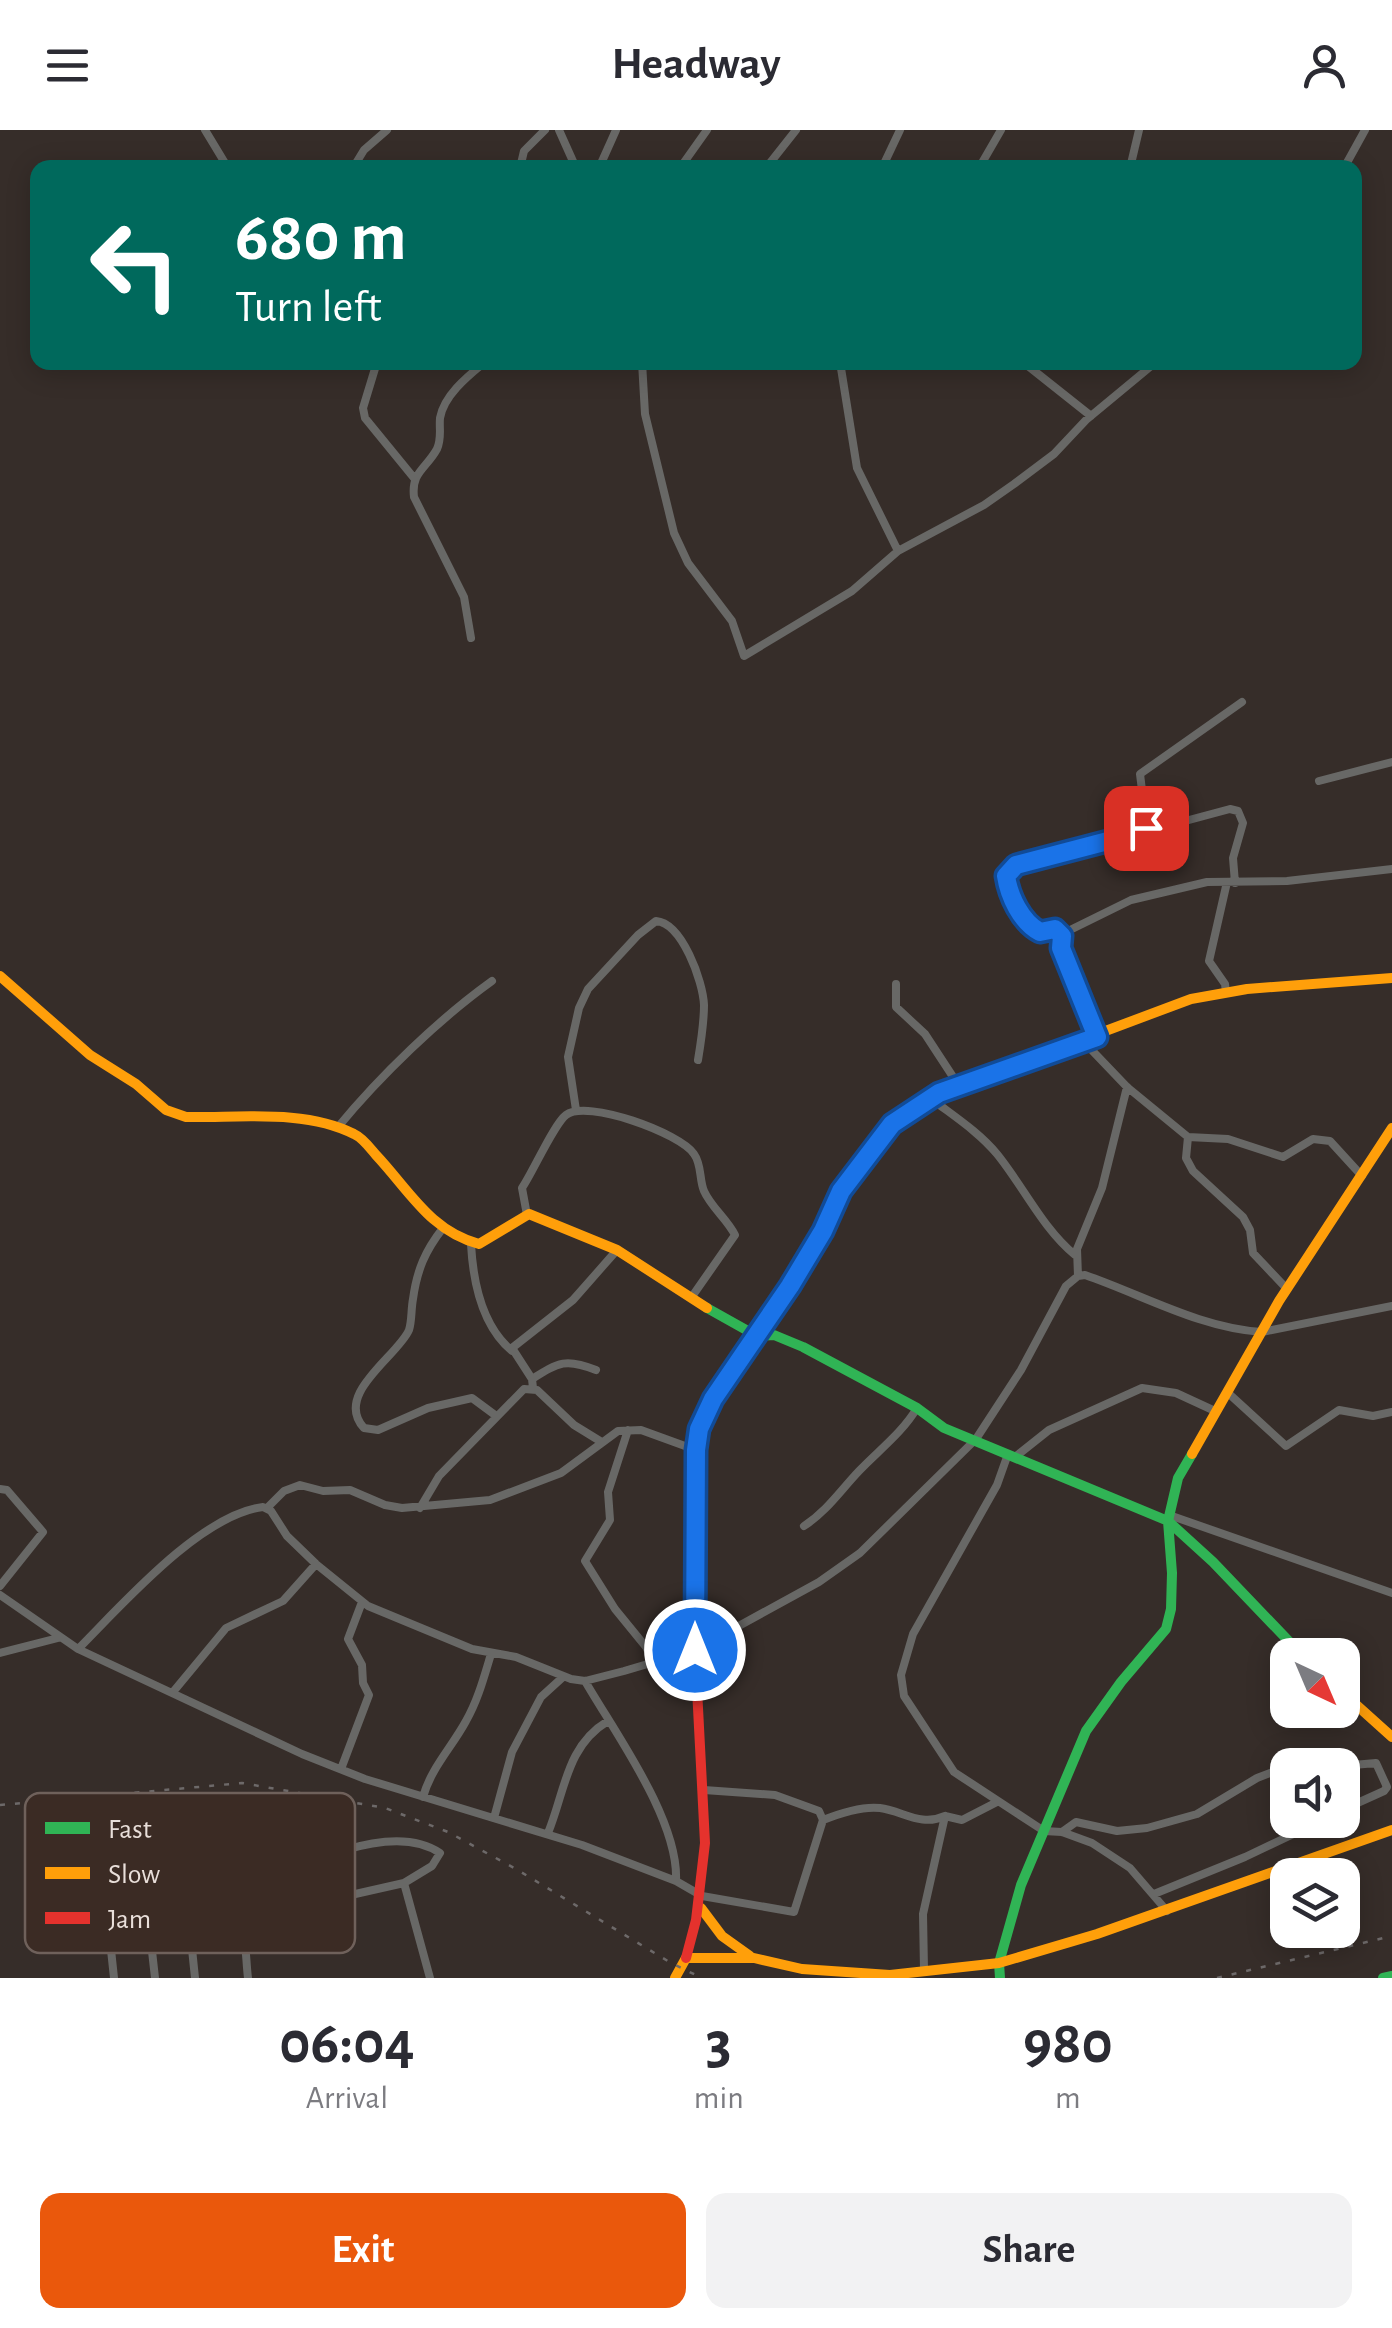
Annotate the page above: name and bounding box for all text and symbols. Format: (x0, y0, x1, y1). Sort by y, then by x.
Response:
icon: menu (40, 38, 95, 93)
icon: person (1297, 38, 1352, 93)
text: Headway (611, 42, 781, 87)
icon: left (70, 200, 200, 330)
text: 680 m (235, 203, 407, 273)
text: Turn left (235, 285, 382, 330)
pin (1104, 786, 1189, 871)
icon: arrive (1119, 801, 1174, 856)
position arrow (643, 1598, 747, 1702)
north arrow (1270, 1638, 1360, 1728)
map controls (1270, 1638, 1360, 1948)
button: sound (1270, 1748, 1360, 1838)
legend (25, 1793, 355, 1953)
text: Fast (108, 1816, 152, 1844)
button: layers (1270, 1858, 1360, 1948)
text: Slow (108, 1861, 160, 1889)
text: Jam (108, 1906, 151, 1934)
text: 06:04 (279, 2014, 415, 2074)
text: 3 (706, 2014, 732, 2074)
text: 980 (1023, 2014, 1113, 2074)
text: Arrival (306, 2082, 388, 2114)
text: min (694, 2082, 744, 2114)
text: m (1055, 2082, 1081, 2114)
button: Exit (40, 2193, 686, 2308)
button: Share (706, 2193, 1352, 2308)

